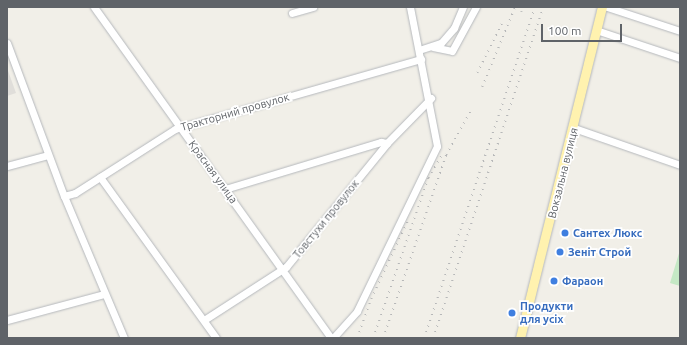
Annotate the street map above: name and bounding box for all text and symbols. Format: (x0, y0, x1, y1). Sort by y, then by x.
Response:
scale bar (543, 16, 624, 42)
text: 100 m (548, 24, 581, 37)
street label: Тракторний провулок (179, 90, 291, 134)
street label: Вокзальна вулиця (545, 126, 581, 220)
street label: Красная улица (186, 138, 240, 206)
street label: Товстухи провулок (290, 177, 362, 261)
place label: Сантех Люкс (573, 226, 642, 240)
marker: Сантех Люкс (560, 228, 570, 238)
place label: Зеніт Строй (568, 245, 631, 259)
marker: Зеніт Строй (555, 247, 565, 257)
place label: Фараон (562, 274, 603, 288)
marker: Фараон (549, 276, 559, 286)
place label: Продукти для усіх (520, 300, 573, 326)
marker: Продукти для усіх (507, 308, 517, 318)

